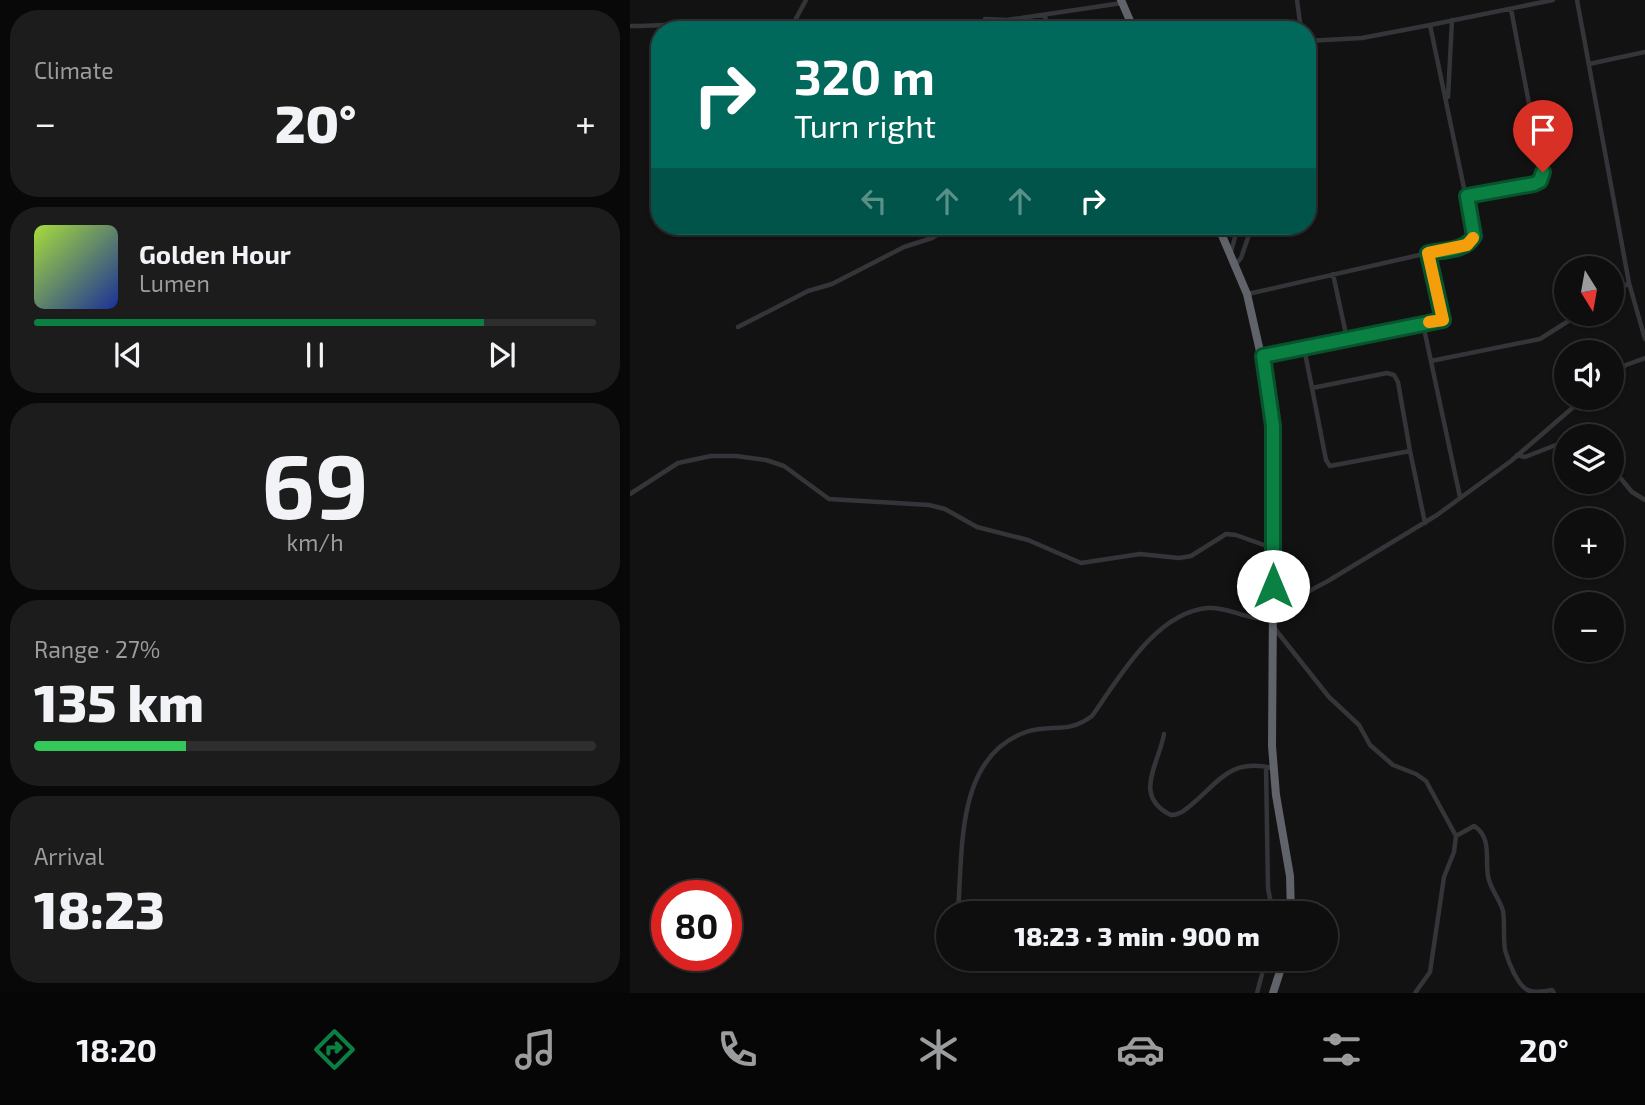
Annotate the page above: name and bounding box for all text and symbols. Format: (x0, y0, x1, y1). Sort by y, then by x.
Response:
text: 320 m (794, 46, 935, 105)
icon: right (679, 49, 770, 140)
text: Climate (34, 56, 114, 84)
text: 20° (275, 91, 356, 153)
text: − (34, 99, 56, 145)
text: + (575, 99, 596, 145)
pin (1513, 100, 1573, 172)
text: Turn right (794, 106, 936, 144)
icon: arrive (1524, 111, 1562, 149)
icon: left (855, 182, 893, 220)
icon: ahead (928, 182, 966, 220)
icon: ahead (1001, 182, 1039, 220)
icon: right (1074, 182, 1112, 220)
text: Golden Hour (139, 238, 291, 269)
north arrow (1554, 256, 1624, 326)
map controls (1554, 256, 1624, 662)
text: Lumen (139, 269, 210, 297)
icon: previous (109, 336, 147, 374)
icon: pause (296, 336, 334, 374)
icon: next (483, 336, 521, 374)
button: sound (1554, 340, 1624, 410)
button: layers (1554, 424, 1624, 494)
text: 69 (261, 428, 369, 537)
button: + (1554, 508, 1624, 578)
text: km/h (286, 528, 344, 556)
position arrow (1236, 549, 1310, 623)
button: − (1554, 592, 1624, 662)
text: Range · 27% (34, 635, 160, 663)
text: 135 km (34, 670, 204, 732)
text: Arrival (34, 842, 104, 870)
text: 18:23 (34, 877, 165, 939)
speed limit sign: 80 (651, 880, 742, 971)
text: 18:23 · 3 min · 900 m (1014, 920, 1260, 951)
icon: directions (310, 1025, 359, 1074)
icon: music (511, 1025, 560, 1074)
icon: phone (713, 1025, 762, 1074)
icon: climate (914, 1025, 963, 1074)
icon: car (1116, 1025, 1165, 1074)
icon: filters (1317, 1025, 1366, 1074)
text: 18:20 (76, 1030, 157, 1068)
text: 20° (1519, 1030, 1569, 1068)

